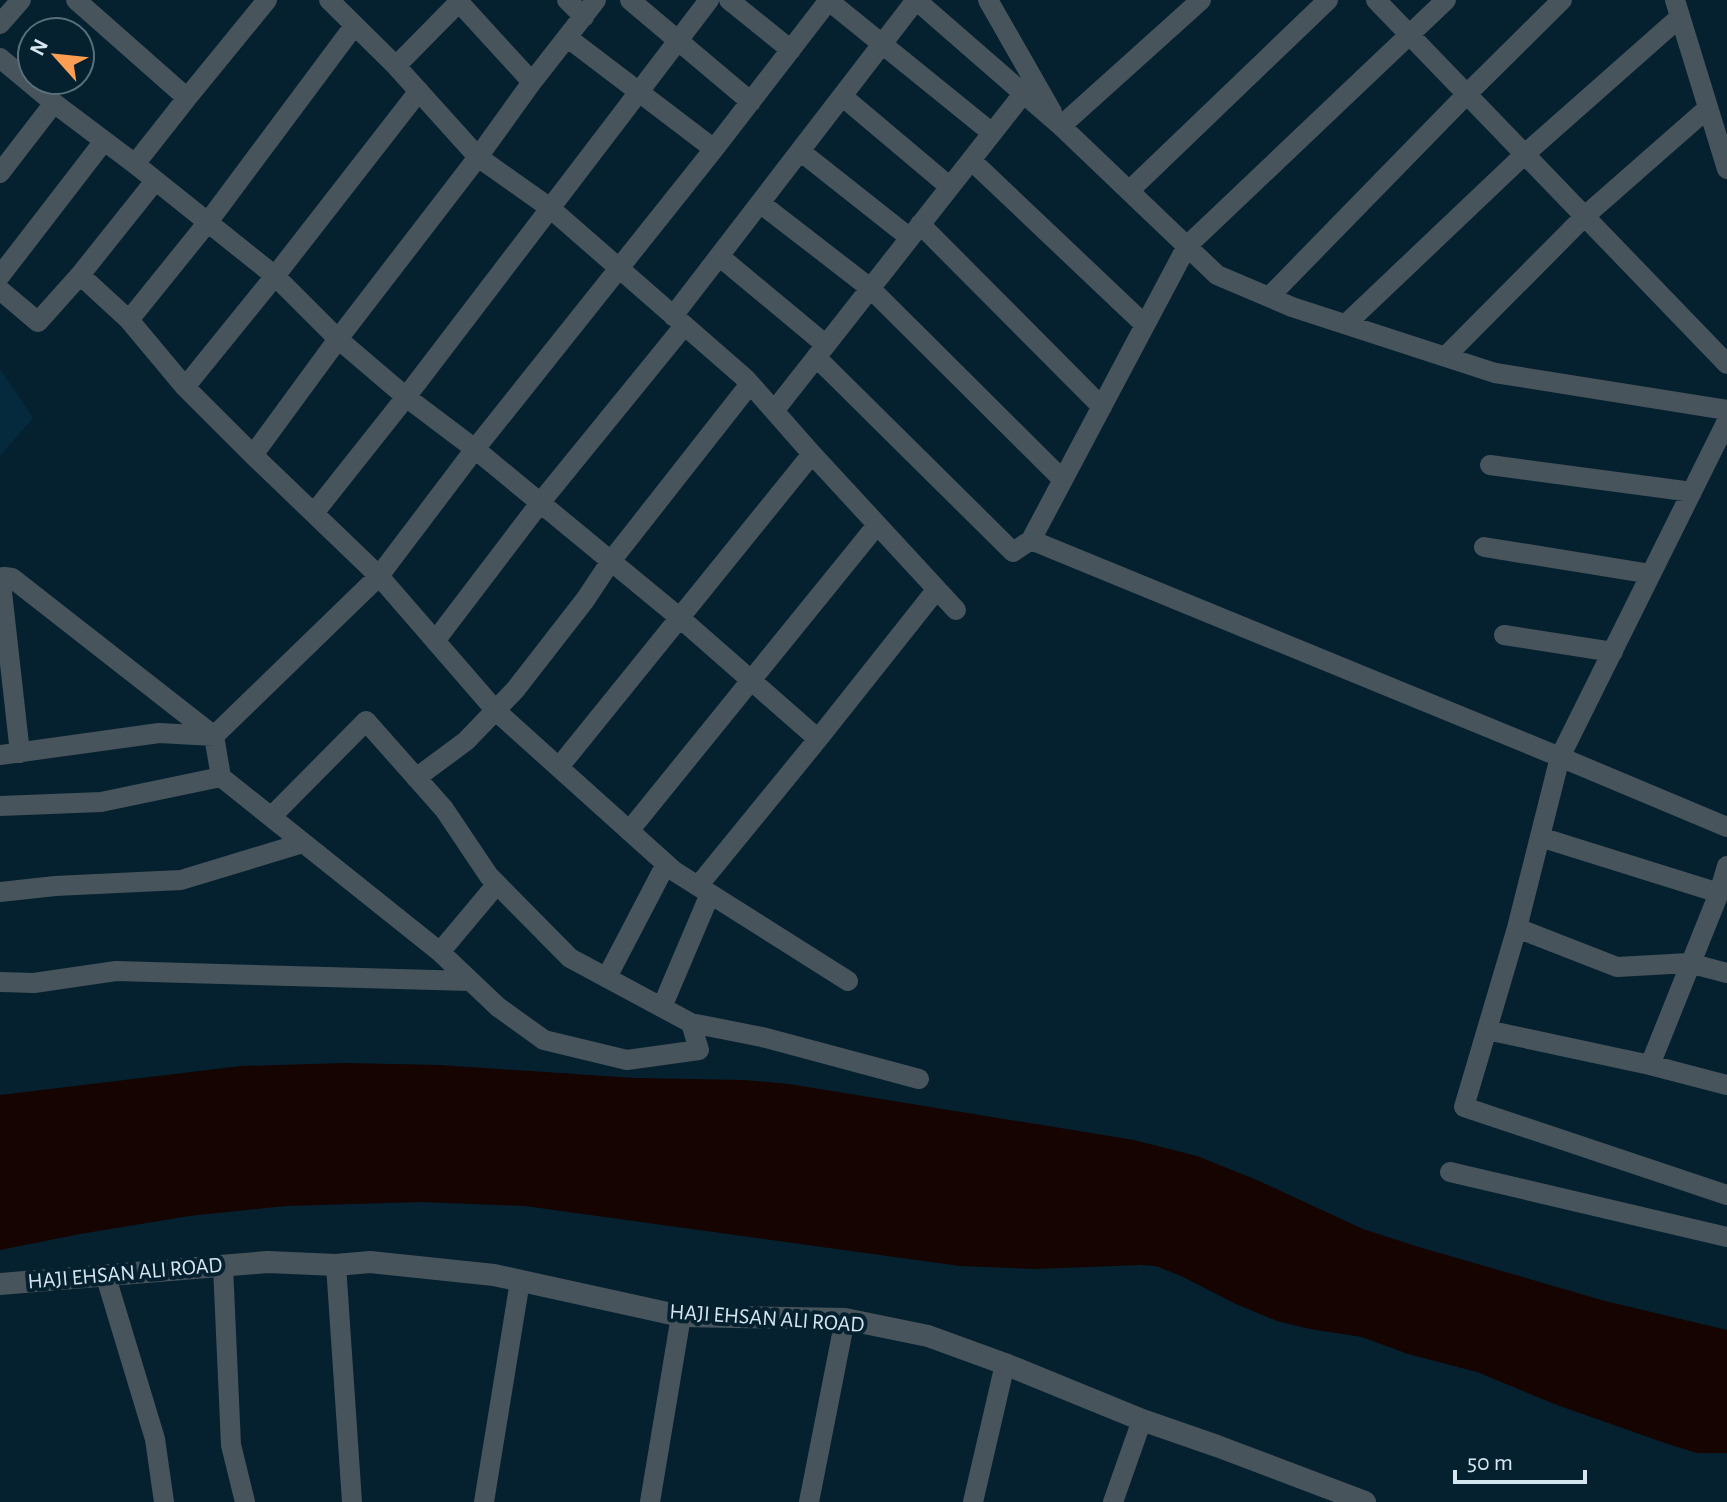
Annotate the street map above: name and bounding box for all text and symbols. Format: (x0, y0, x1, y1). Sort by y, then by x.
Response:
north arrow (16, 16, 96, 96)
text: N (26, 36, 52, 59)
street label: HAJI EHSAN ALI ROAD (27, 1254, 223, 1292)
street label: HAJI EHSAN ALI ROAD (669, 1300, 865, 1336)
scale bar (1455, 1434, 1585, 1484)
text: 50 m (1467, 1451, 1513, 1475)

